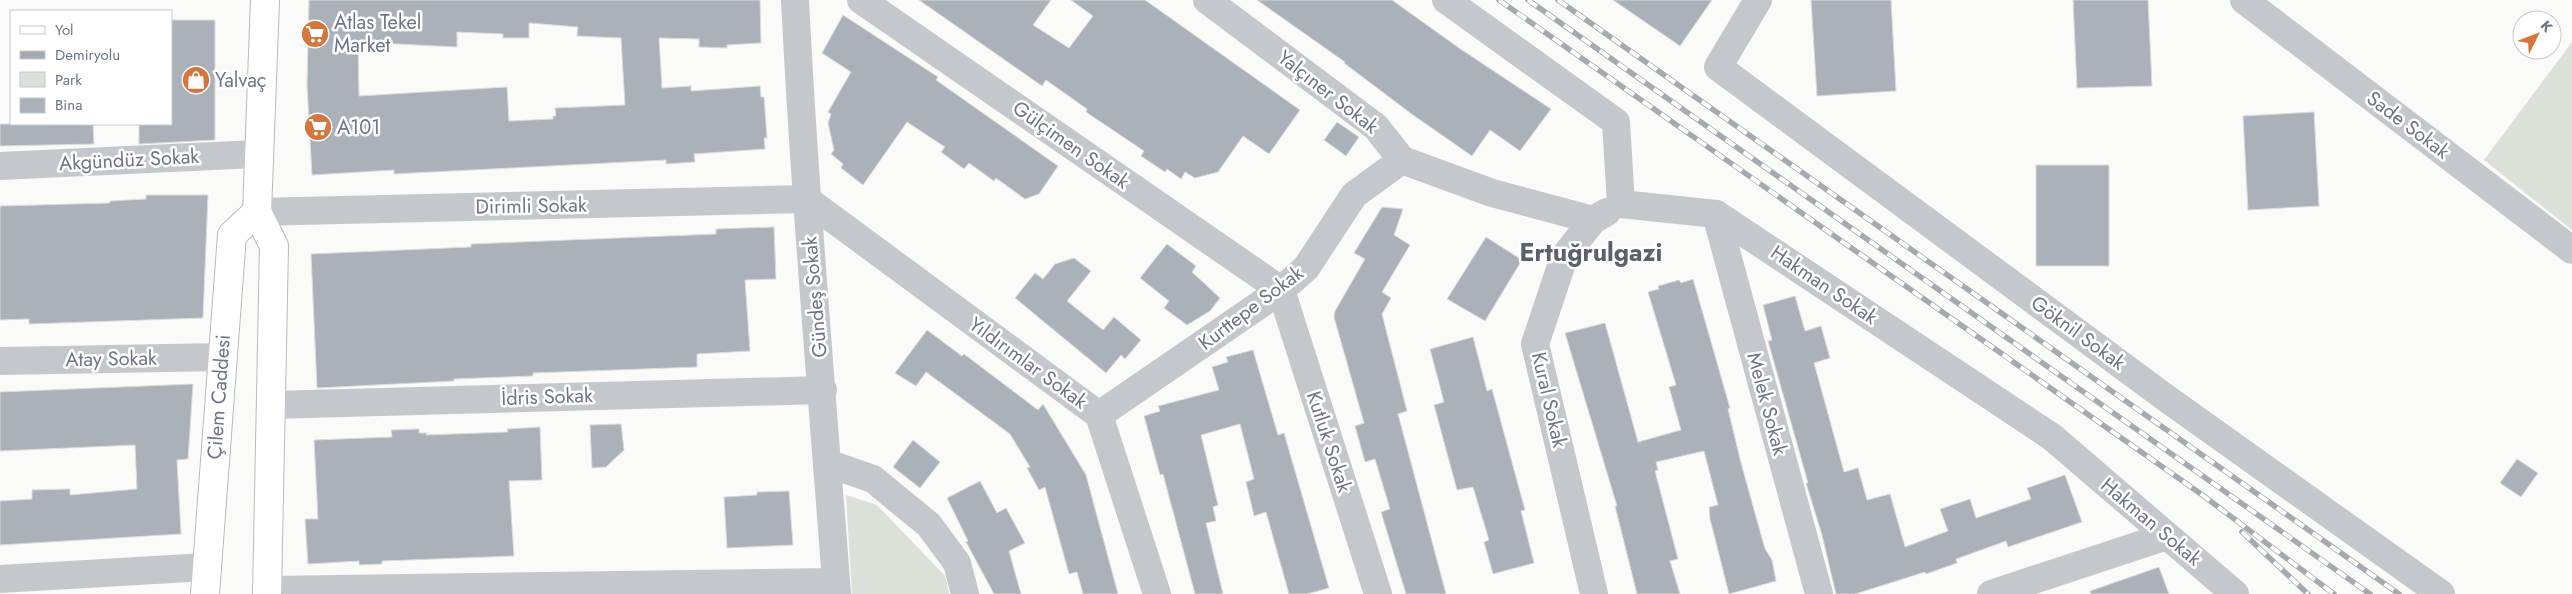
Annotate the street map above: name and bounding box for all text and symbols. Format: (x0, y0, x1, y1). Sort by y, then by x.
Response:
place label: Atlas Tekel Market (334, 8, 421, 60)
legend (10, 10, 172, 125)
north arrow (2512, 10, 2562, 60)
text: K (2536, 16, 2558, 37)
text: Yol (55, 19, 74, 41)
supermarket icon: Atlas Tekel Market (300, 19, 330, 49)
street label: Yalçıner Sokak (1271, 43, 1385, 141)
text: Demiryolu (55, 44, 120, 66)
shop icon: Yalvaç (181, 65, 211, 95)
place label: Yalvaç (215, 66, 266, 95)
text: Park (55, 69, 82, 91)
street label: Sade Sokak (2360, 84, 2456, 166)
text: Bina (55, 94, 82, 116)
street label: Gülçimen Sokak (1007, 94, 1136, 196)
supermarket icon: A101 (303, 112, 333, 142)
place label: A101 (337, 113, 380, 142)
street label: Akgündüz Sokak (58, 142, 200, 178)
street label: Dirimli Sokak (475, 191, 587, 221)
district label: Ertuğrulgazi (1519, 234, 1663, 270)
street label: Gündeş Sokak (795, 235, 835, 359)
street label: Hakman Sokak (1765, 238, 1883, 332)
street label: Kurttepe Sokak (1192, 259, 1310, 357)
street label: Göknil Sokak (2025, 289, 2131, 377)
street label: Yıldırımlar Sokak (963, 310, 1093, 416)
street label: Çilem Caddesi (200, 334, 238, 460)
street label: Atay Sokak (65, 344, 157, 374)
street label: Kural Sokak (1524, 349, 1574, 451)
street label: Melek Sokak (1739, 349, 1795, 459)
street label: İdris Sokak (501, 381, 593, 413)
street label: Kutluk Sokak (1299, 388, 1359, 497)
street label: Hakman Sokak (2094, 471, 2208, 573)

